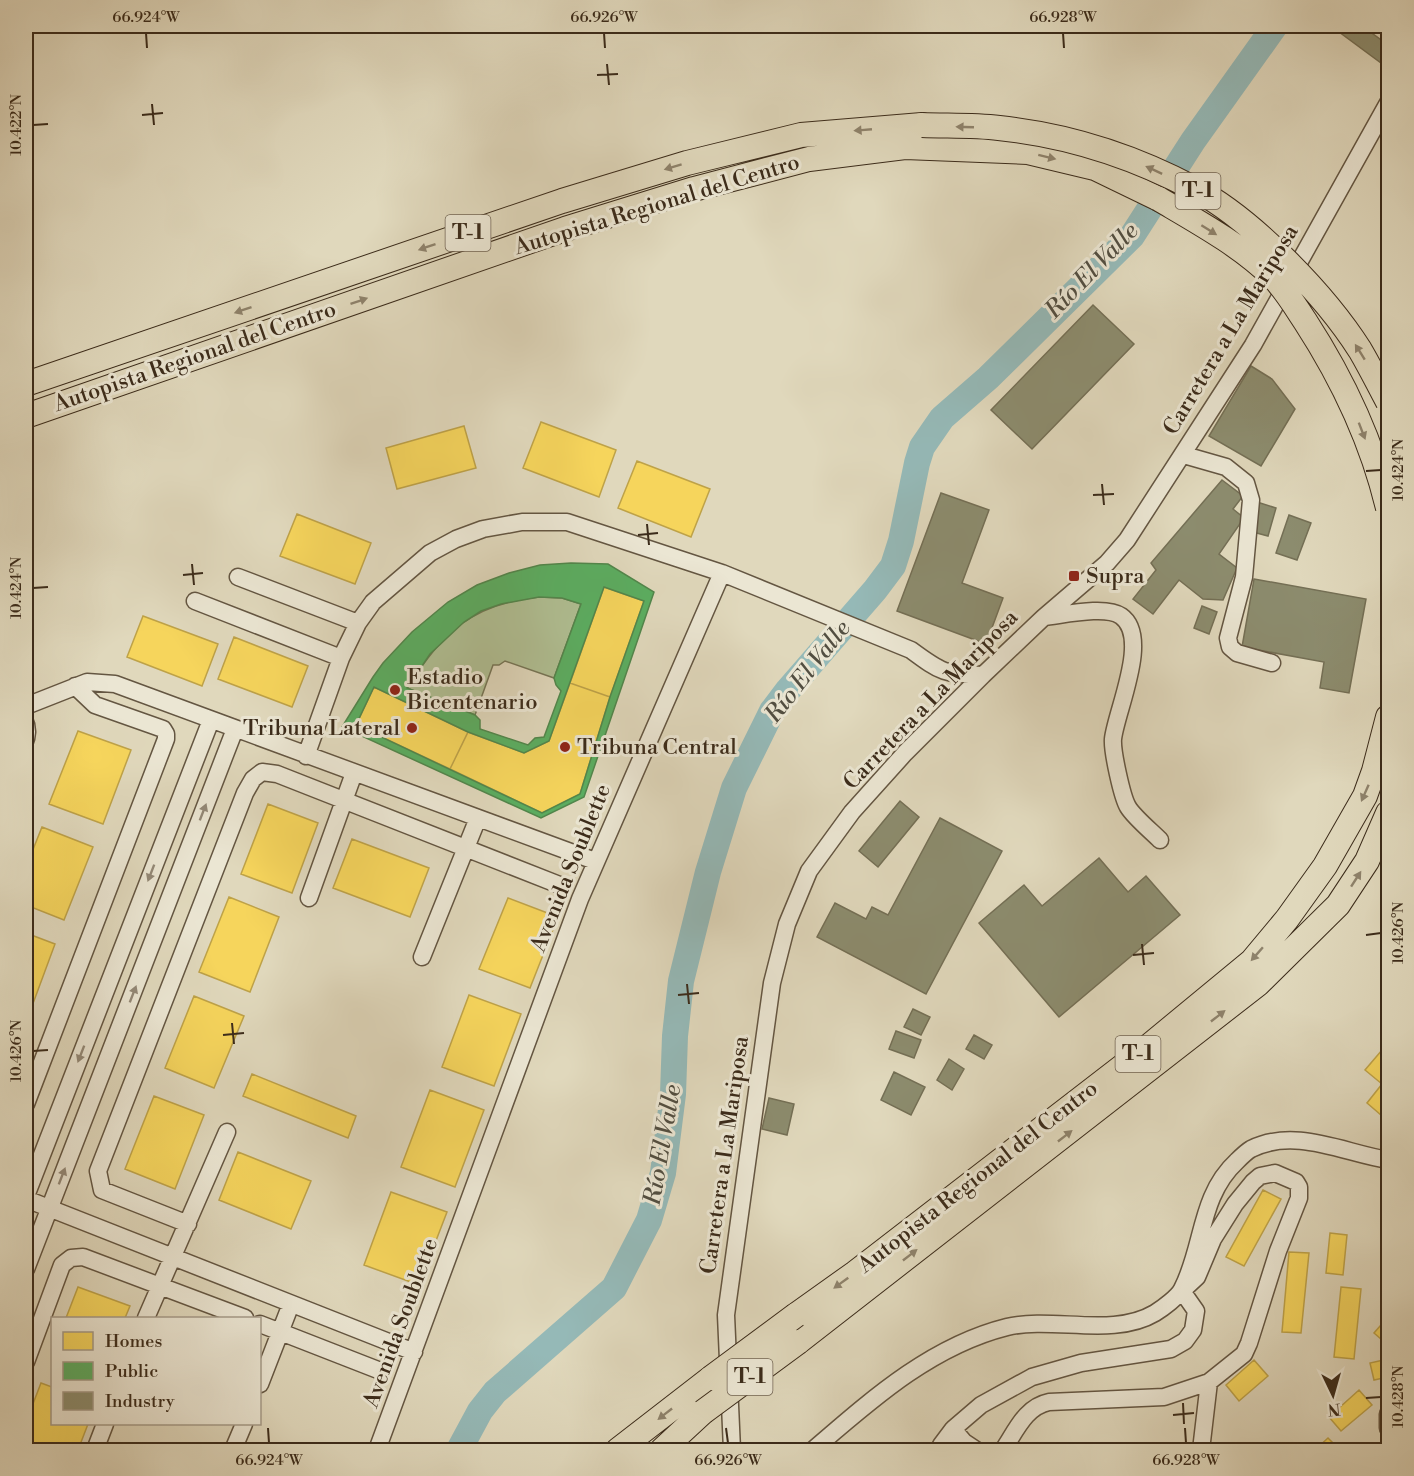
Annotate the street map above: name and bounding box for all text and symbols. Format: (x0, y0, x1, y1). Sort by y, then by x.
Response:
text: 66.924°W (112, 8, 180, 27)
text: 66.926°W (570, 8, 638, 27)
text: 66.928°W (1029, 8, 1097, 27)
text: 10.422°N (7, 94, 26, 156)
one-way arrow (955, 122, 974, 132)
one-way arrow (854, 125, 873, 135)
street label: Autopista Regional del Centro (510, 149, 803, 262)
one-way arrow (1037, 152, 1056, 162)
one-way arrow (664, 163, 682, 172)
one-way arrow (1145, 165, 1162, 174)
road number: T-1 (1176, 173, 1220, 209)
road number: T-1 (446, 215, 490, 251)
water label: Río El Valle (1038, 217, 1145, 326)
street label: Carretera a La Mariposa (1158, 219, 1305, 440)
one-way arrow (1201, 224, 1217, 235)
one-way arrow (418, 242, 436, 252)
one-way arrow (350, 295, 368, 305)
street label: Autopista Regional del Centro (49, 296, 340, 418)
one-way arrow (234, 305, 252, 315)
one-way arrow (1354, 343, 1365, 360)
one-way arrow (1357, 422, 1367, 440)
text: 10.424°N (1389, 439, 1408, 501)
text: 10.424°N (7, 557, 26, 619)
place label: Supra (1086, 563, 1145, 590)
marker: Supra (1067, 569, 1081, 583)
street label: Carretera a La Mariposa (838, 604, 1025, 796)
water label: Río El Valle (758, 615, 857, 730)
place label: Estadio Bicentenario (406, 664, 538, 716)
marker: Estadio Bicentenario (388, 683, 402, 697)
place label: Tribuna Lateral (243, 715, 400, 742)
marker: Tribuna Lateral (405, 721, 419, 735)
place label: Tribuna Central (577, 734, 737, 761)
marker: Tribuna Central (558, 740, 572, 754)
street label: Avenida Soublette (525, 780, 617, 957)
one-way arrow (1361, 784, 1370, 801)
one-way arrow (199, 803, 208, 821)
one-way arrow (146, 864, 156, 882)
one-way arrow (1350, 871, 1362, 887)
text: 10.426°N (1389, 902, 1408, 964)
one-way arrow (1251, 946, 1264, 961)
one-way arrow (128, 985, 138, 1003)
one-way arrow (1211, 1010, 1226, 1022)
text: 10.426°N (7, 1020, 26, 1082)
street label: Carretera a La Mariposa (695, 1033, 755, 1276)
road number: T-1 (1116, 1036, 1160, 1072)
one-way arrow (75, 1046, 85, 1064)
street label: Autopista Regional del Centro (852, 1075, 1103, 1280)
water label: Río El Valle (637, 1082, 688, 1209)
one-way arrow (1057, 1130, 1072, 1142)
one-way arrow (58, 1167, 67, 1185)
street label: Avenida Soublette (357, 1235, 444, 1412)
one-way arrow (902, 1249, 918, 1261)
one-way arrow (833, 1277, 849, 1289)
legend (51, 1317, 261, 1425)
text: Homes (105, 1330, 162, 1353)
road number: T-1 (728, 1359, 772, 1395)
text: Public (105, 1360, 158, 1383)
north arrow (1303, 1365, 1363, 1425)
text: 10.428°N (1389, 1366, 1408, 1428)
text: Industry (105, 1390, 175, 1413)
text: N (1327, 1398, 1341, 1419)
one-way arrow (657, 1408, 673, 1420)
text: 66.924°W (235, 1451, 303, 1470)
text: 66.926°W (694, 1451, 762, 1470)
text: 66.928°W (1152, 1451, 1220, 1470)

